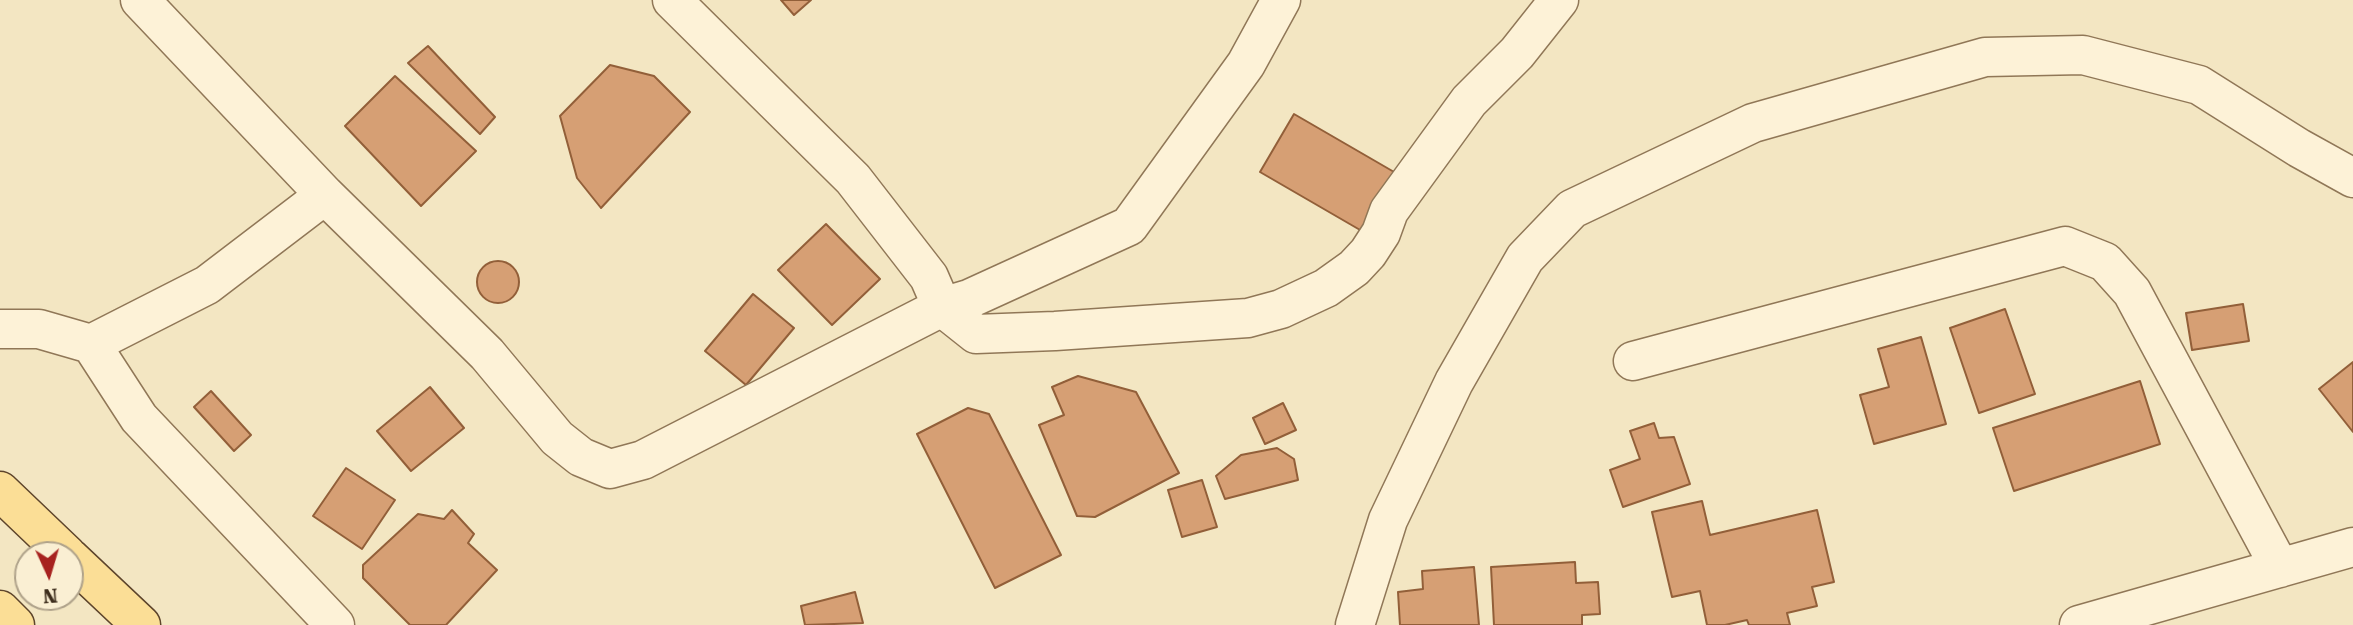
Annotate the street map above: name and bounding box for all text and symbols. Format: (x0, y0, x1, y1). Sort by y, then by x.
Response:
north arrow (14, 541, 84, 611)
text: N (42, 583, 58, 607)

